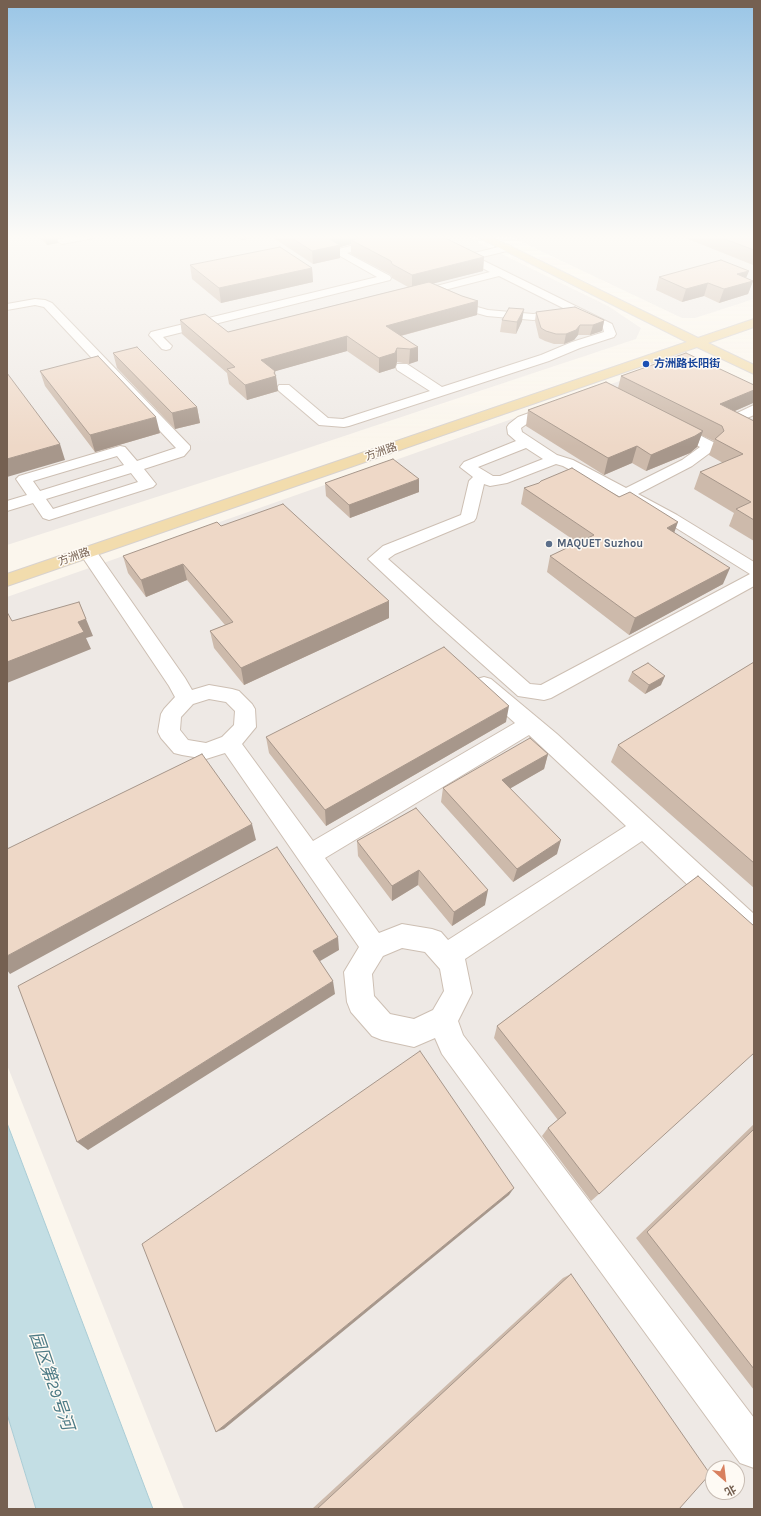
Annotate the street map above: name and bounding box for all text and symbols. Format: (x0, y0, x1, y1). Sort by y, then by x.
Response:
place label: 方洲路长阳街 (654, 357, 720, 371)
marker: 方洲路长阳街 (641, 359, 651, 369)
street label: 方洲路 (363, 440, 399, 464)
place label: MAQUET Suzhou (557, 537, 643, 551)
marker: MAQUET Suzhou (544, 539, 554, 549)
street label: 方洲路 (56, 545, 92, 569)
water label: 园区第29号河 (25, 1329, 77, 1433)
north arrow (705, 1460, 745, 1500)
text: 北 (722, 1482, 738, 1498)

